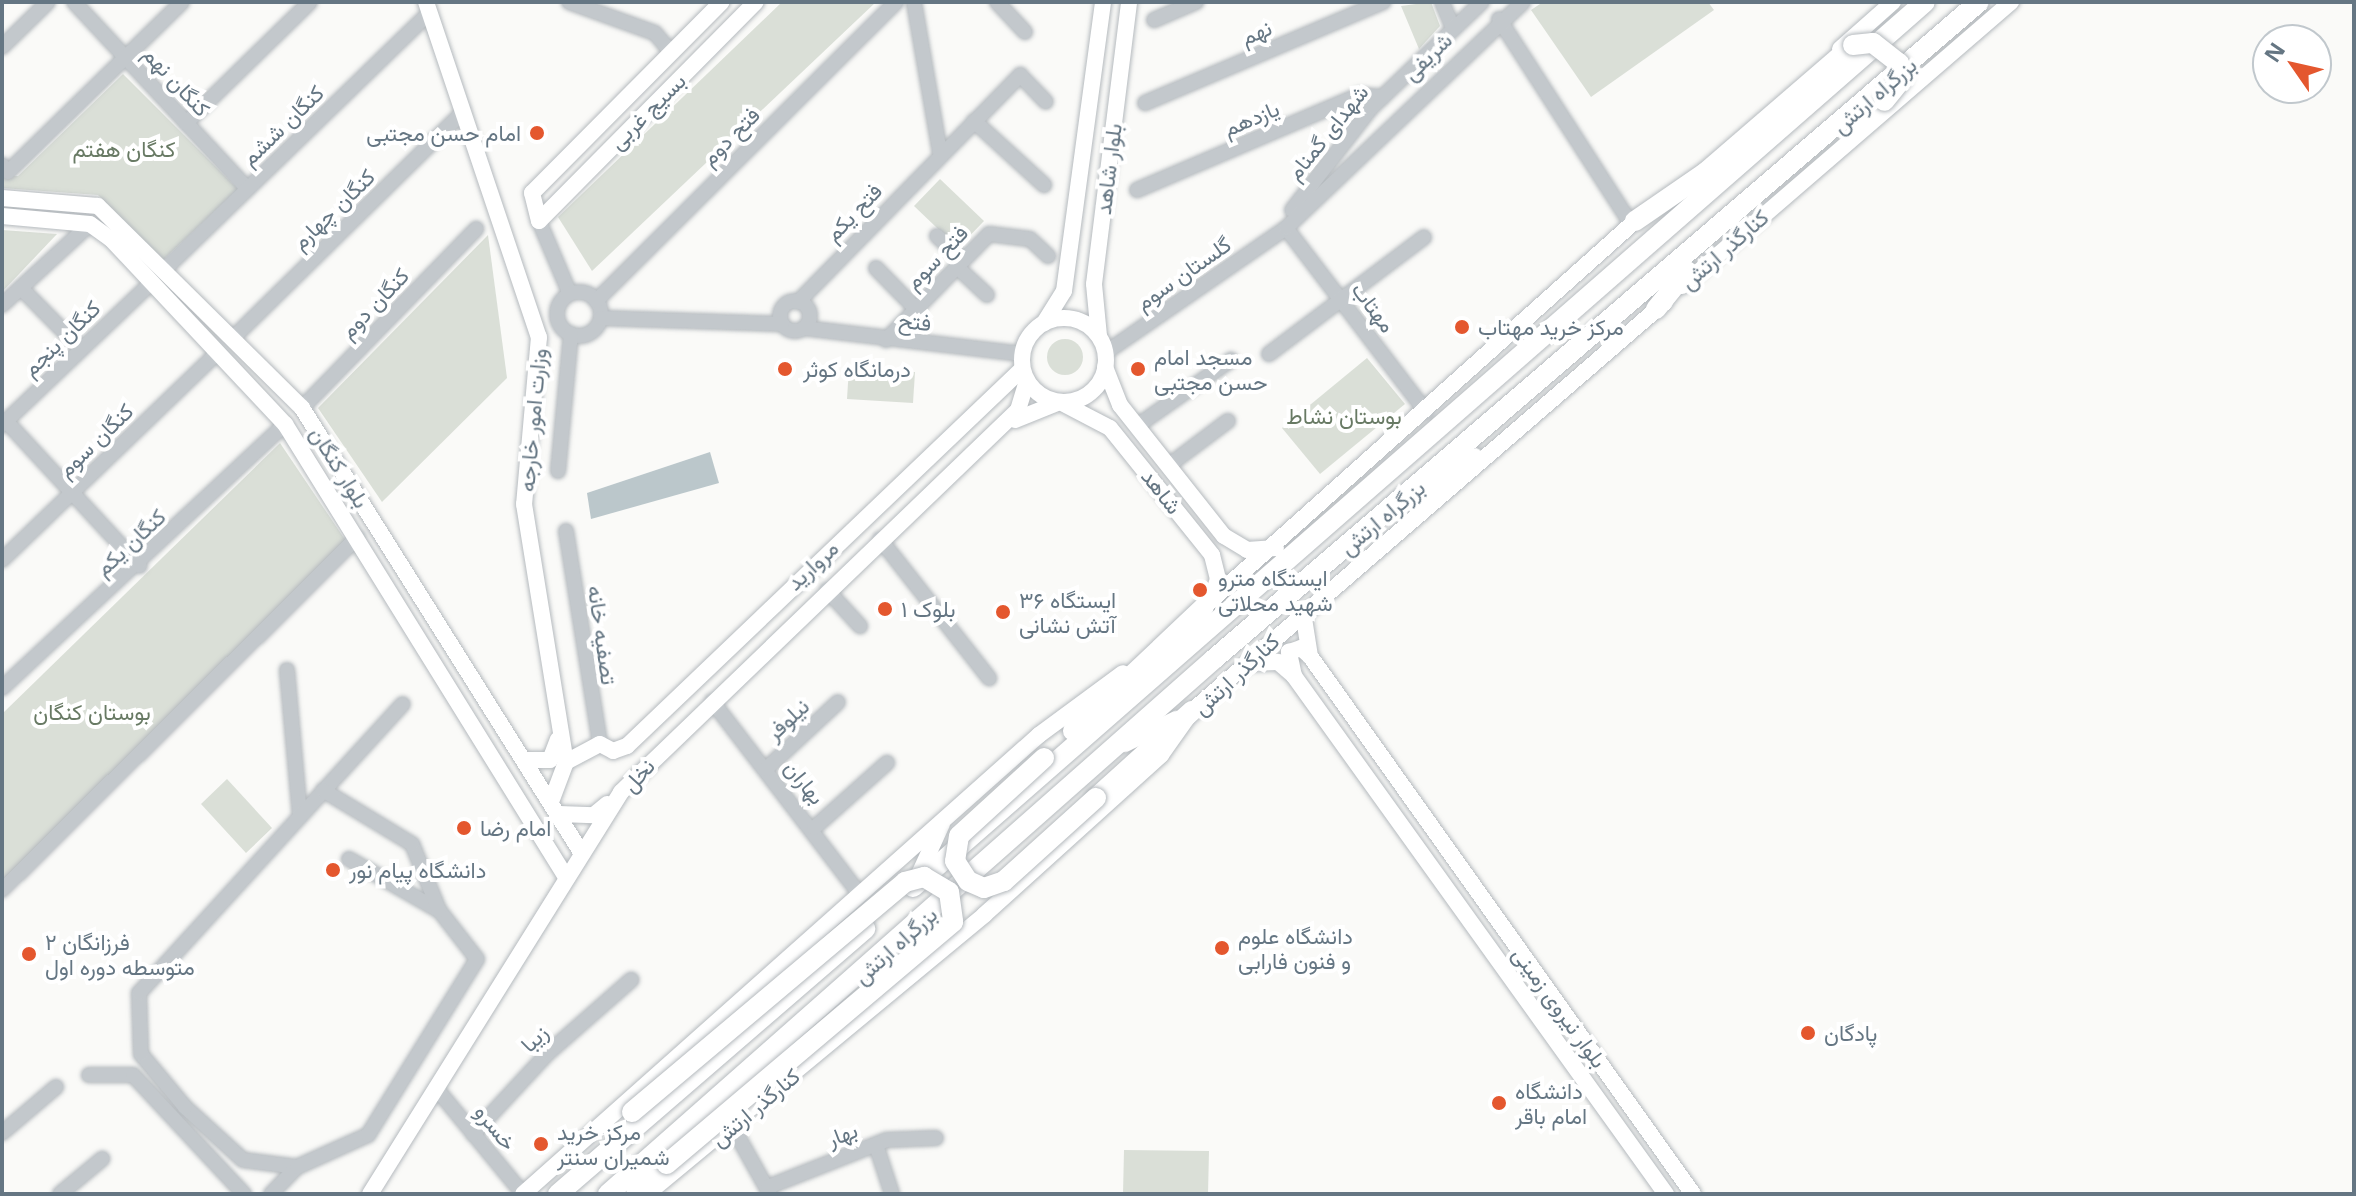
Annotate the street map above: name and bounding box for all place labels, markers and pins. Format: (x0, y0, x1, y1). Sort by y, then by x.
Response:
place label: امام حسن مجتبی (366, 120, 521, 146)
marker: امام حسن مجتبی (528, 124, 546, 142)
place label: مرکز خرید مهتاب (1478, 314, 1624, 340)
marker: مرکز خرید مهتاب (1453, 318, 1471, 336)
place label: مسجد امام حسن مجتبی (1154, 343, 1267, 394)
place label: درمانگاه کوثر (803, 356, 911, 382)
marker: درمانگاه کوثر (774, 358, 796, 380)
marker: مسجد امام حسن مجتبی (1129, 360, 1147, 378)
place label: ایستگاه مترو شهید محلاتی (1218, 564, 1333, 616)
marker: ایستگاه مترو شهید محلاتی (1189, 579, 1211, 601)
place label: ایستگاه ۳۶ آتش نشانی (1019, 586, 1116, 638)
place label: ۱ بلوک (901, 596, 956, 622)
marker: ۱ بلوک (876, 600, 894, 618)
marker: ایستگاه ۳۶ آتش نشانی (994, 603, 1012, 621)
place label: امام رضا (480, 815, 551, 841)
marker: امام رضا (455, 819, 473, 837)
place label: دانشگاه پیام نور (349, 857, 486, 883)
marker: دانشگاه پیام نور (324, 861, 342, 879)
place label: دانشگاه علوم و فنون فارابی (1238, 922, 1353, 974)
place label: فرزانگان ۲ متوسطه دوره اول (45, 928, 195, 980)
marker: دانشگاه علوم و فنون فارابی (1213, 939, 1231, 957)
marker: فرزانگان ۲ متوسطه دوره اول (20, 945, 38, 963)
place label: پادگان (1824, 1020, 1877, 1046)
marker: پادگان (1799, 1024, 1817, 1042)
place label: دانشگاه امام باقر (1515, 1077, 1587, 1128)
marker: دانشگاه امام باقر (1490, 1094, 1508, 1112)
place label: مرکز خرید شمیران سنتر (557, 1118, 670, 1170)
marker: مرکز خرید شمیران سنتر (532, 1135, 550, 1153)

